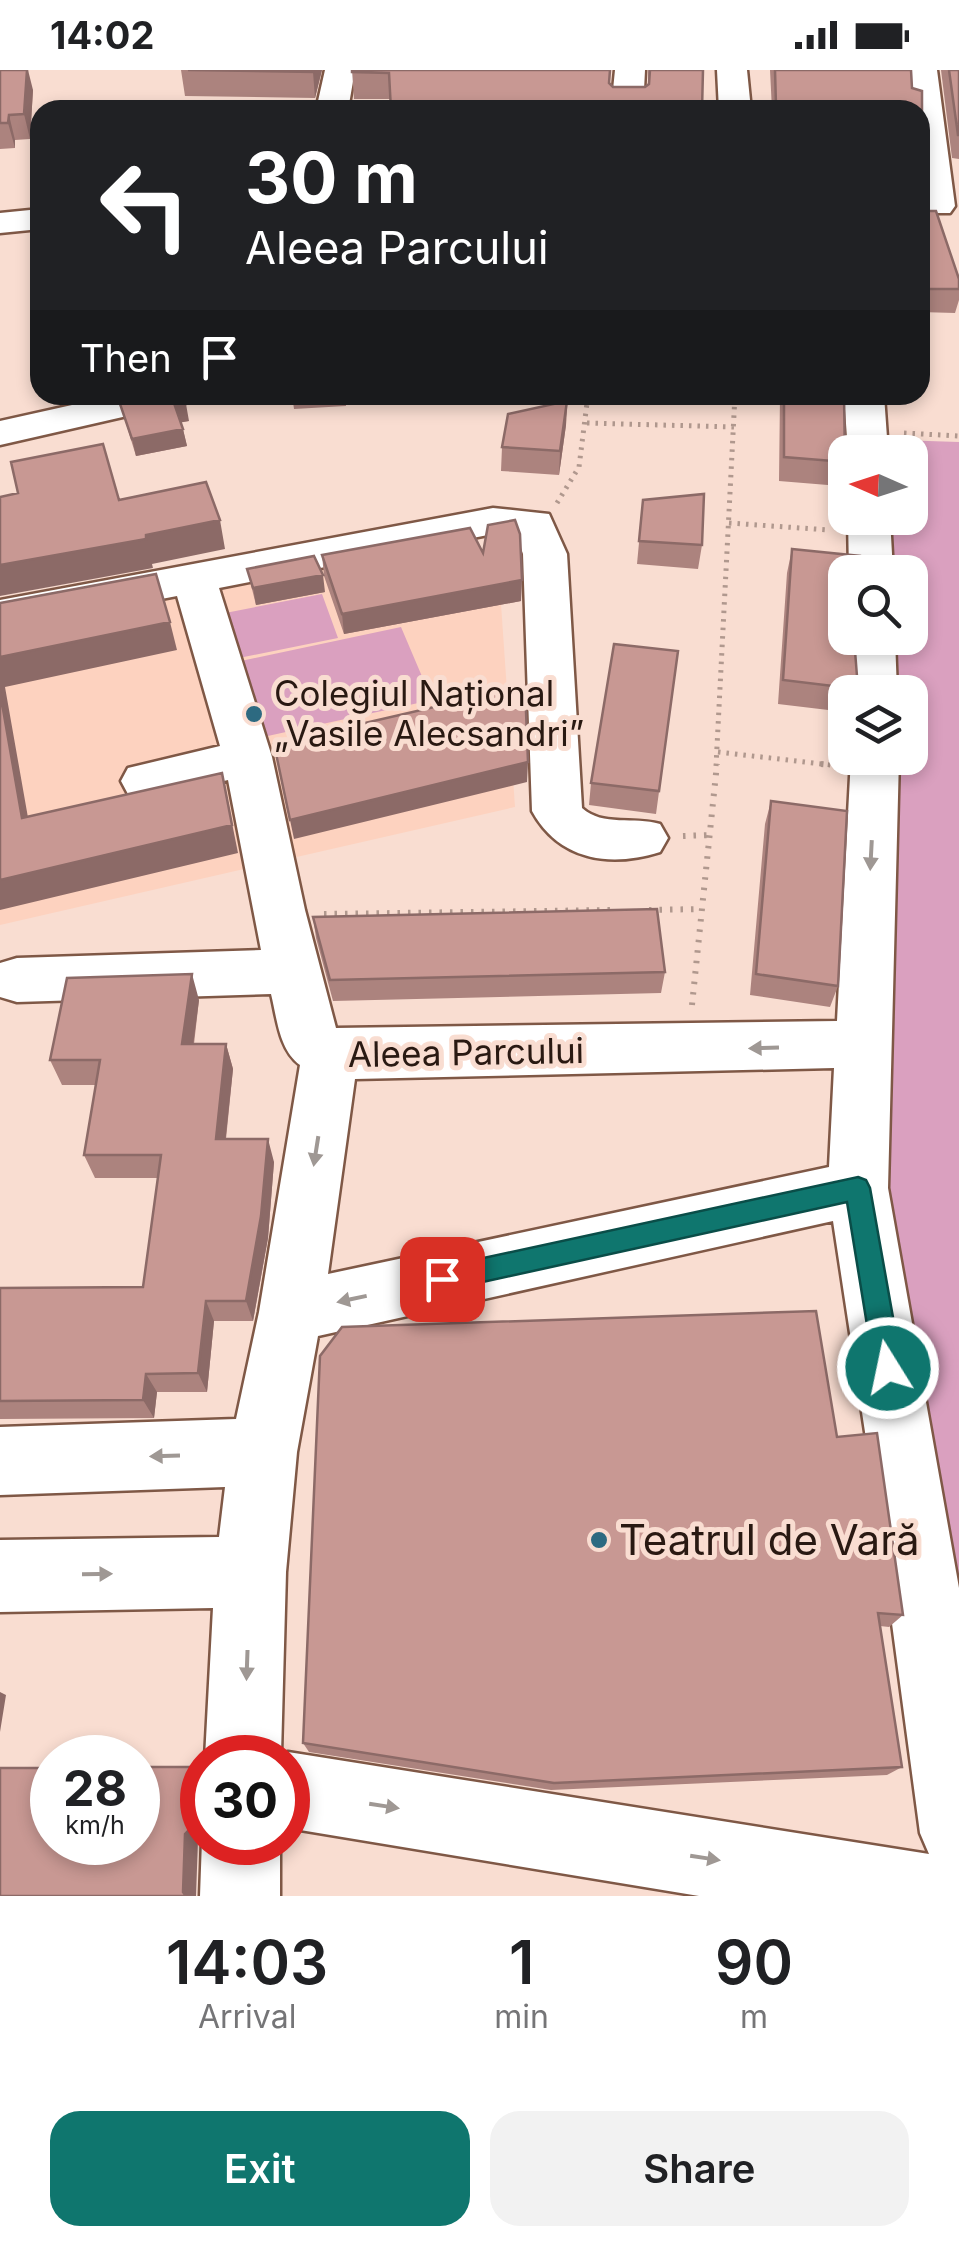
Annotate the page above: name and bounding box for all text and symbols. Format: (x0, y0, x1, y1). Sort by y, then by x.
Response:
text: 14:02 (50, 12, 154, 58)
text: 30 m (245, 135, 418, 220)
icon: left (80, 140, 210, 270)
text: Aleea Parcului (245, 220, 549, 275)
icon: arrive (192, 330, 247, 385)
text: Then (80, 335, 172, 381)
north arrow (828, 435, 928, 535)
map controls (828, 435, 928, 775)
button: search (828, 555, 928, 655)
place label: Colegiul Național „Vasile Alecsandri” (274, 672, 584, 754)
button: layers (828, 675, 928, 775)
marker: Colegiul Național „Vasile Alecsandri” (243, 703, 265, 725)
one-way arrow (863, 839, 879, 871)
street label: Aleea Parcului (348, 1029, 584, 1075)
one-way arrow (748, 1040, 780, 1056)
one-way arrow (307, 1136, 323, 1168)
pin (400, 1237, 485, 1322)
icon: arrive (415, 1252, 470, 1307)
one-way arrow (336, 1292, 367, 1307)
position arrow (836, 1316, 940, 1420)
one-way arrow (149, 1448, 181, 1464)
place label: Teatrul de Vară (619, 1514, 920, 1565)
marker: Teatrul de Vară (588, 1529, 610, 1551)
one-way arrow (82, 1566, 114, 1582)
one-way arrow (238, 1649, 254, 1681)
speed limit sign: 30 (180, 1735, 310, 1865)
text: 28 (63, 1758, 127, 1818)
one-way arrow (368, 1798, 400, 1814)
text: km/h (65, 1810, 125, 1840)
one-way arrow (689, 1850, 721, 1866)
text: 14:03 (166, 1926, 328, 1998)
text: 1 (509, 1926, 534, 1998)
text: 90 (715, 1926, 793, 1998)
text: Arrival (198, 1997, 296, 2036)
text: min (494, 1997, 549, 2036)
text: m (740, 1997, 768, 2036)
button: Exit (50, 2111, 470, 2226)
button: Share (490, 2111, 909, 2226)

